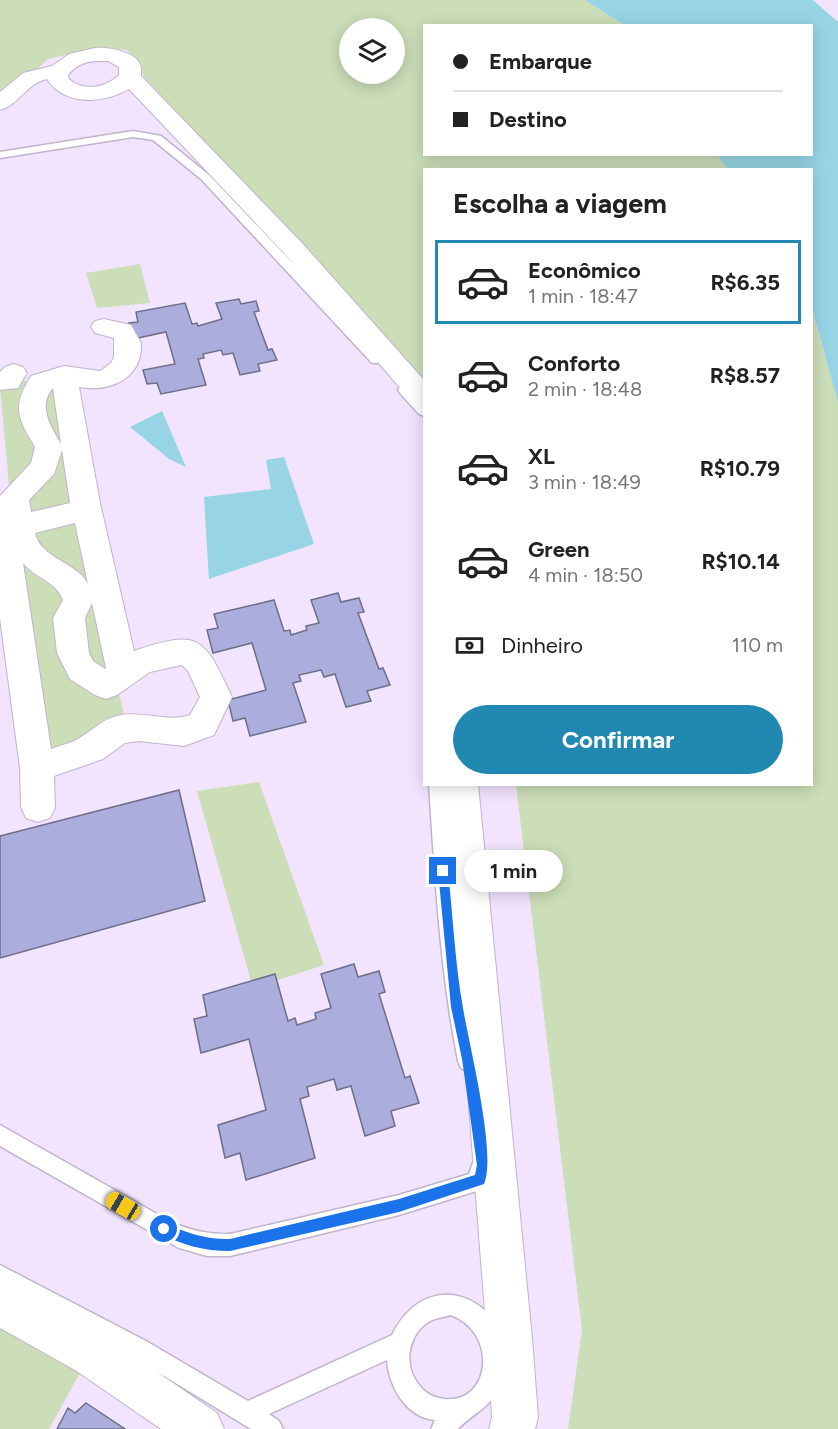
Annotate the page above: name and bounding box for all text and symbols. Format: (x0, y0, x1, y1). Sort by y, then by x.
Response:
map controls (339, 18, 405, 84)
button: layers (339, 18, 405, 84)
text: Embarque (489, 48, 592, 75)
text: Destino (489, 106, 567, 133)
text: Escolha a viagem (453, 187, 667, 220)
icon: car (456, 255, 510, 309)
text: Econômico (528, 257, 641, 284)
text: R$6.35 (710, 269, 780, 296)
text: 1 min · 18:47 (528, 284, 638, 308)
icon: car (456, 348, 510, 402)
text: Conforto (528, 350, 620, 377)
text: R$8.57 (710, 362, 780, 389)
text: 2 min · 18:48 (528, 377, 642, 401)
icon: car (456, 441, 510, 495)
text: XL (528, 443, 555, 470)
text: R$10.79 (700, 455, 780, 482)
text: 3 min · 18:49 (528, 470, 641, 494)
icon: car (456, 534, 510, 588)
text: Green (528, 536, 590, 563)
text: R$10.14 (701, 548, 780, 575)
text: 4 min · 18:50 (528, 563, 643, 587)
icon: cash (453, 629, 486, 662)
text: Dinheiro (501, 632, 583, 659)
text: 110 m (732, 633, 783, 657)
button: Confirmar (453, 705, 783, 774)
callout: 1 min (464, 850, 563, 892)
route end (429, 857, 456, 884)
text: 1 min (490, 859, 537, 883)
car (103, 1189, 143, 1223)
route start (150, 1215, 177, 1242)

